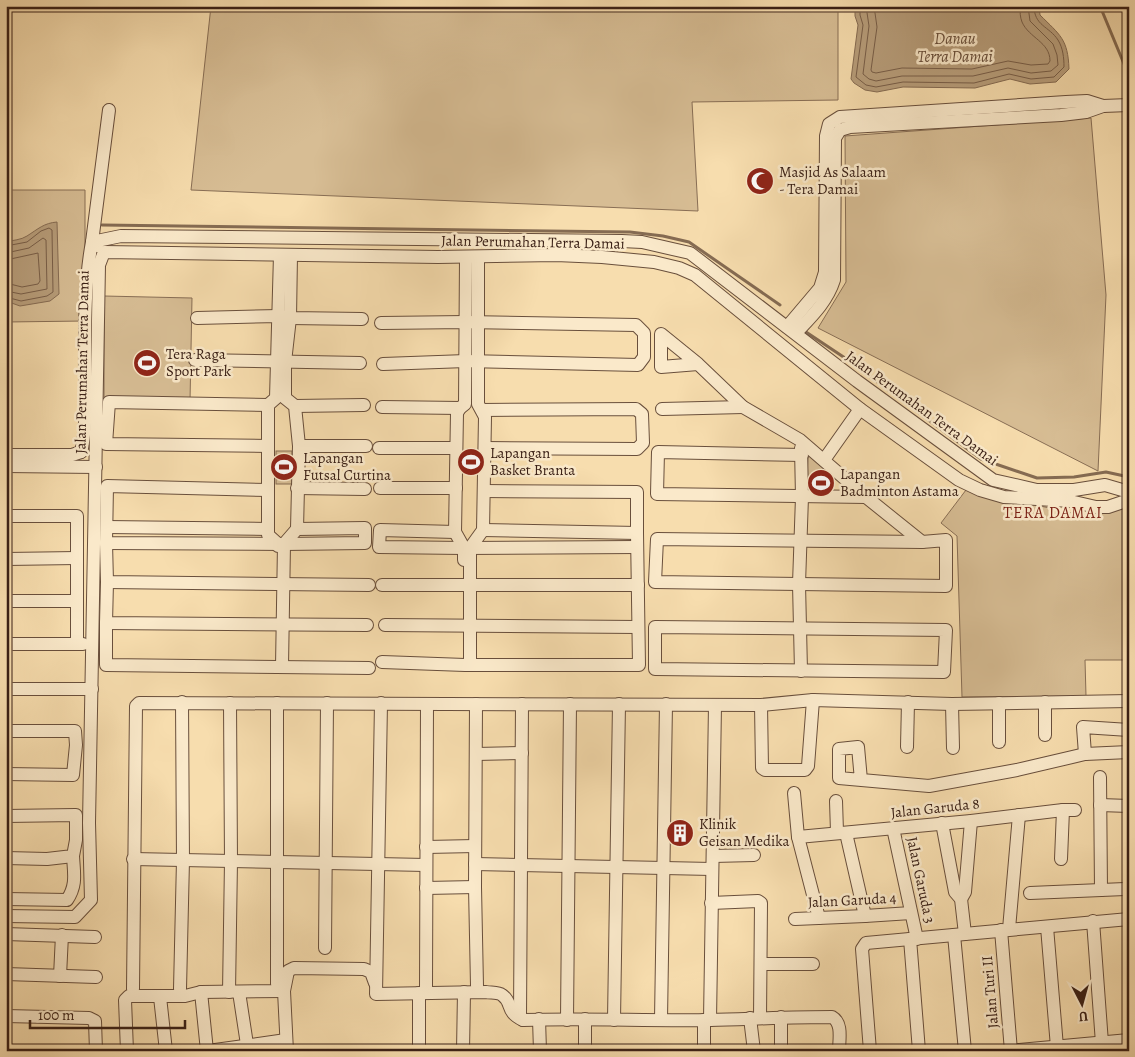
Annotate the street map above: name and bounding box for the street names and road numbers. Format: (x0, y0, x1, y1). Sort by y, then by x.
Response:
street label: Jalan Perumahan Terra Damai (441, 230, 625, 254)
street label: Jalan Perumahan Terra Damai (70, 270, 94, 454)
street label: Jalan Perumahan Terra Damai (842, 346, 1002, 470)
street label: Jalan Garuda 8 (890, 793, 980, 823)
street label: Jalan Garuda 3 (902, 835, 940, 925)
street label: Jalan Garuda 4 (807, 888, 897, 912)
street label: Jalan Turi II (977, 955, 1003, 1029)

